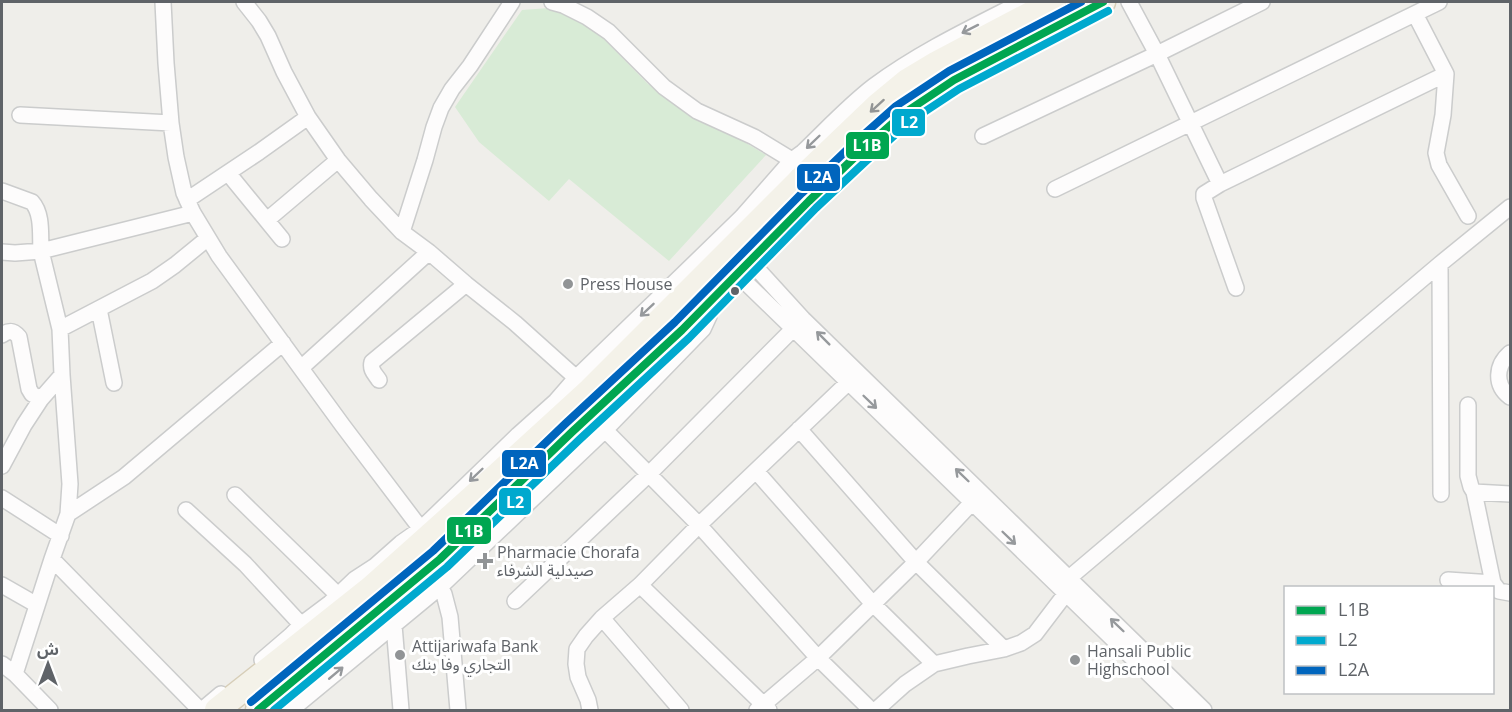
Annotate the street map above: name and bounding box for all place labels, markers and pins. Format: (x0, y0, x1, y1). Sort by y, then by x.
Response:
place label: Press House (580, 273, 672, 295)
marker: Press House (561, 277, 575, 291)
unlabelled marker (729, 285, 741, 297)
place label: Pharmacie Chorafa صيدلية الشرفاء (497, 541, 640, 581)
marker: Pharmacie Chorafa صيدلية الشرفاء (478, 554, 492, 568)
place label: Attijariwafa Bank التجاري وفا بنك (412, 635, 539, 677)
place label: Hansali Public Highschool (1087, 640, 1192, 680)
marker: Attijariwafa Bank التجاري وفا بنك (393, 648, 407, 662)
marker: Hansali Public Highschool (1068, 653, 1082, 667)

